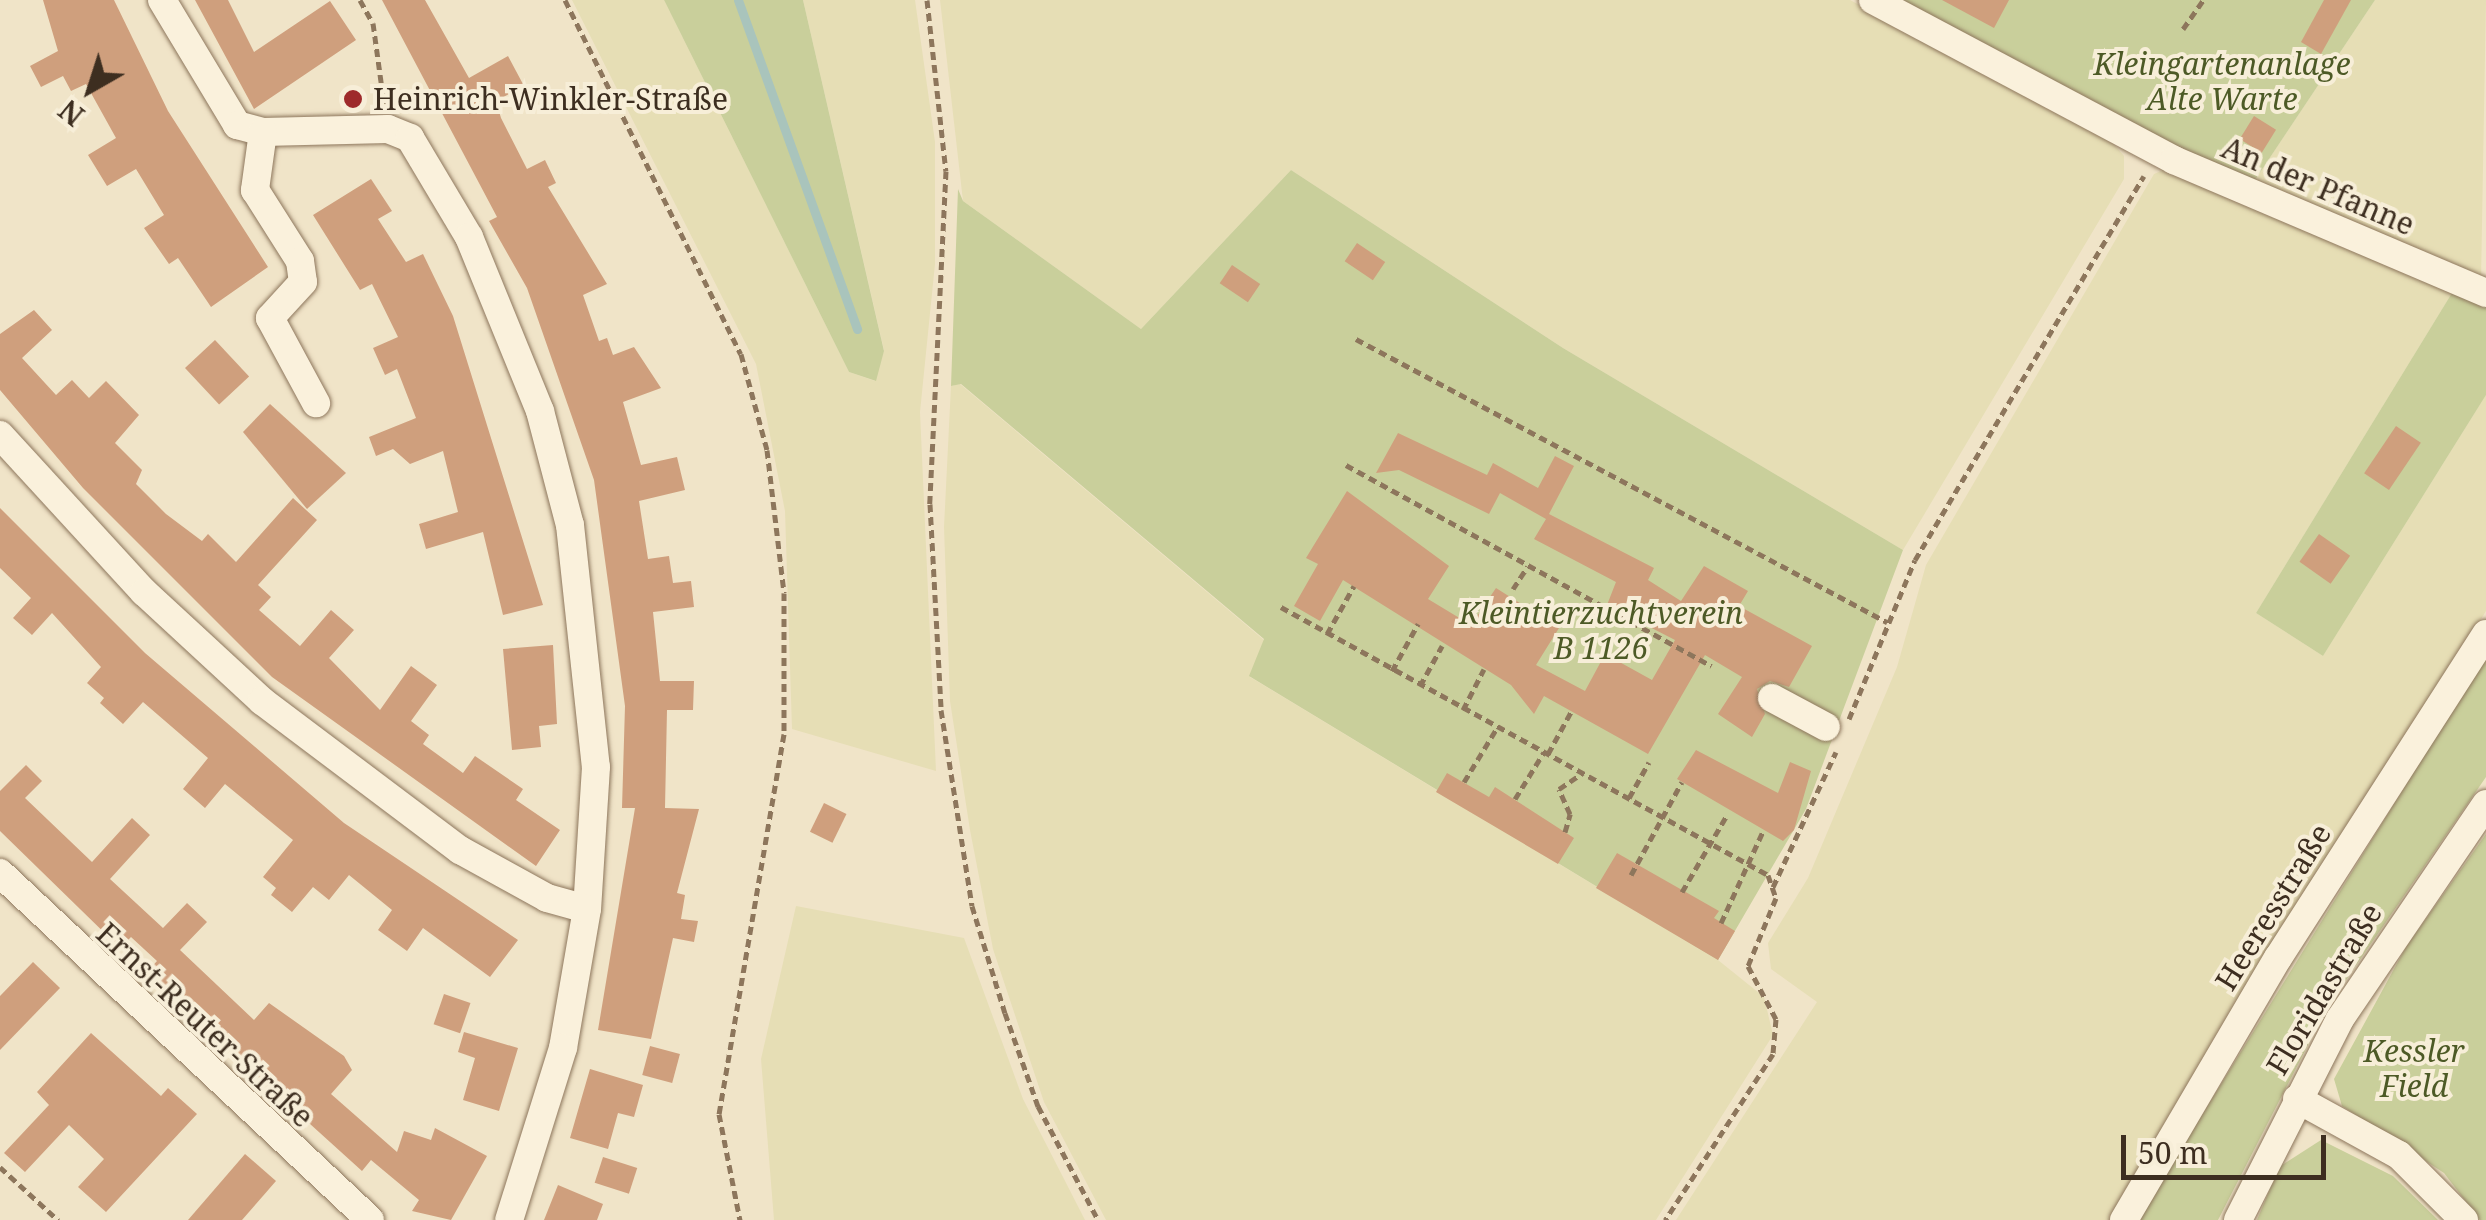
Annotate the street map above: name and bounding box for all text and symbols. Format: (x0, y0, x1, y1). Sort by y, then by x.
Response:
north arrow (40, 40, 140, 140)
park label: Kleingartenanlage Alte Warte (2093, 46, 2351, 116)
place label: Heinrich-Winkler-Straße (373, 81, 728, 117)
marker: Heinrich-Winkler-Straße (342, 88, 364, 110)
text: N (51, 92, 92, 135)
street label: An der Pfanne (2216, 129, 2420, 243)
park label: Kleintierzuchtverein B 1126 (1459, 595, 1743, 666)
street label: Heeresstraße (2208, 817, 2338, 997)
street label: Floridastraße (2259, 897, 2389, 1081)
street label: Ernst-Reuter-Straße (89, 915, 321, 1135)
park label: Kessler Field (2364, 1033, 2464, 1104)
scale bar (2126, 1115, 2331, 1177)
text: 50 m (2138, 1132, 2208, 1173)

